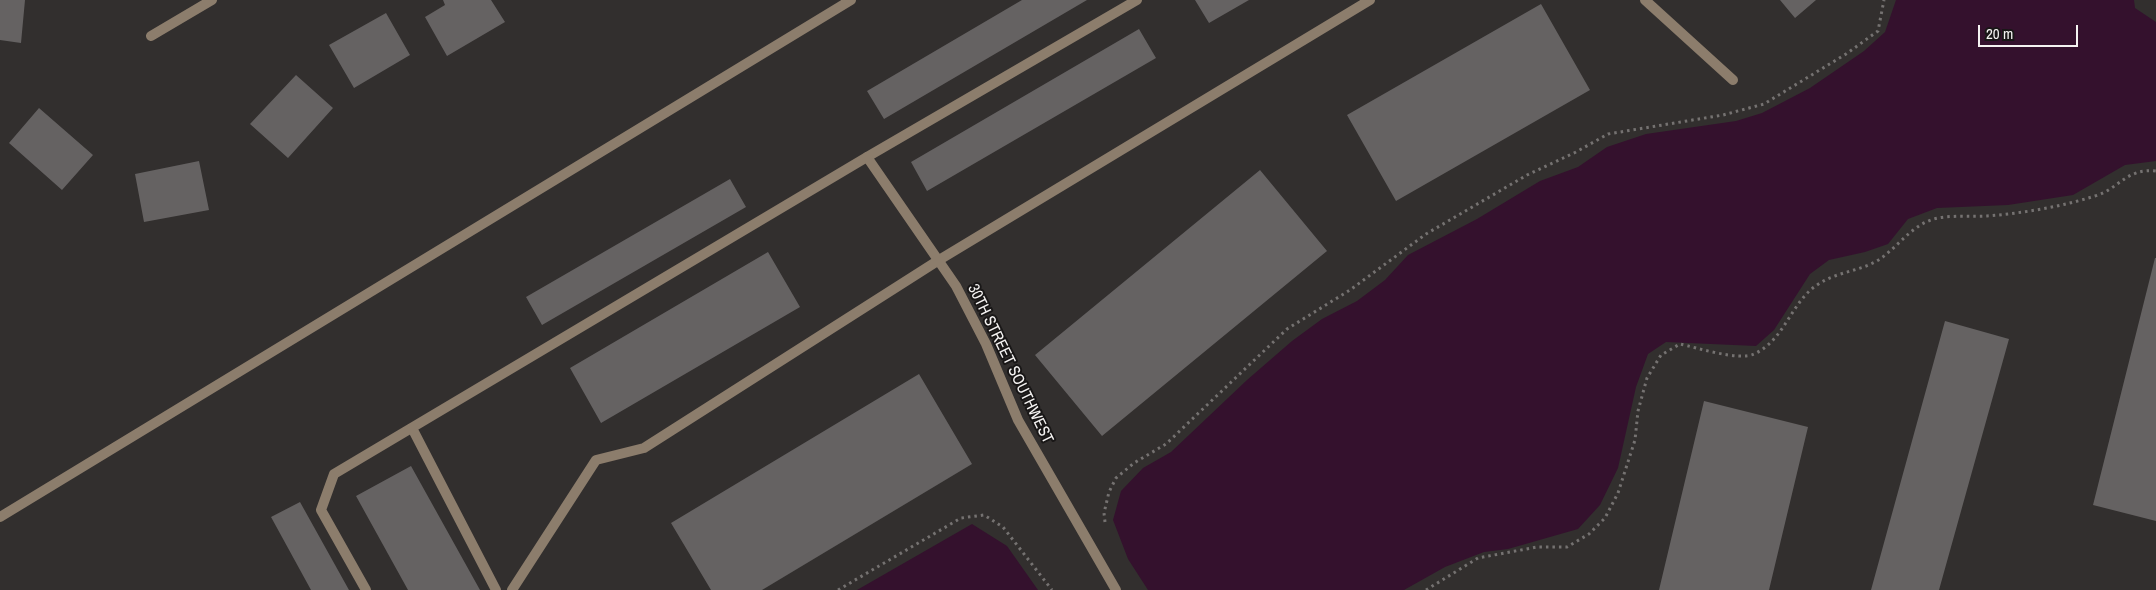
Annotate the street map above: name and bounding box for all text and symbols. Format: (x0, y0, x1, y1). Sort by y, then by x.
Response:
scale bar (1981, 15, 2081, 47)
text: 20 m (1986, 23, 2013, 44)
street label: 30TH STREET SOUTHWEST (963, 281, 1057, 447)

